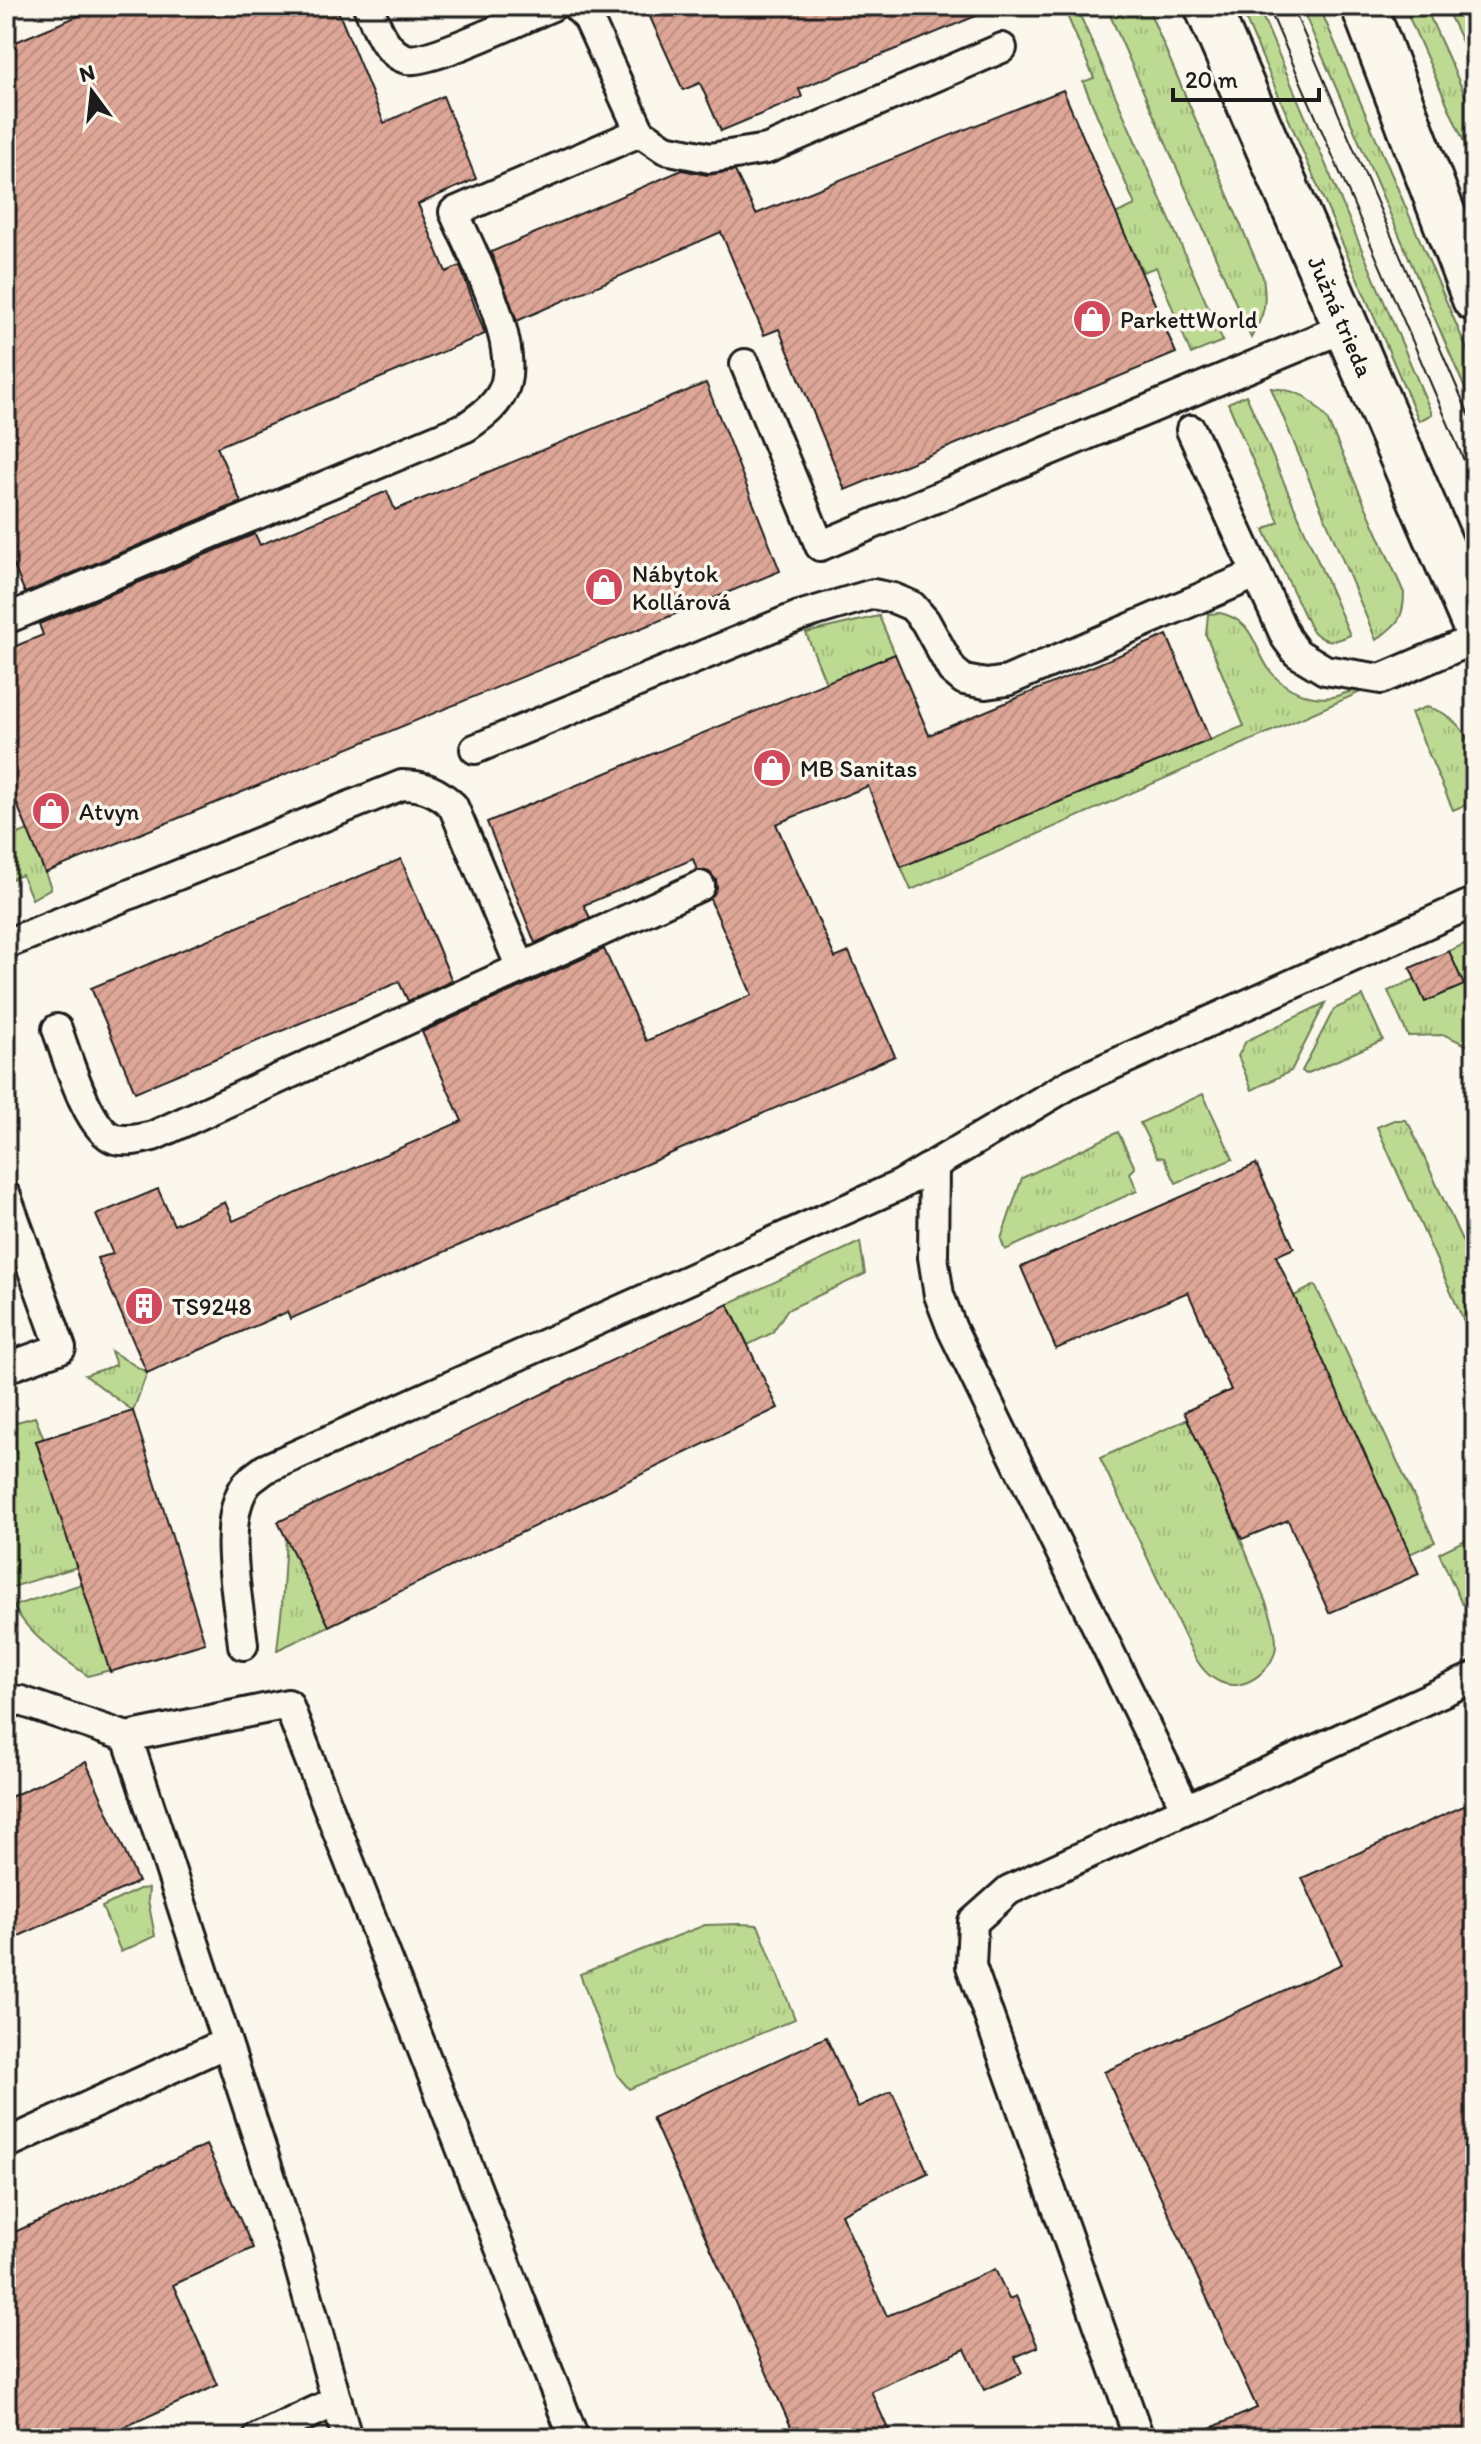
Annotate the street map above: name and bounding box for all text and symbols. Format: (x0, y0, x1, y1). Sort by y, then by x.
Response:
north arrow (52, 52, 132, 132)
scale bar (1173, 52, 1319, 102)
text: N (76, 58, 98, 88)
text: 20 m (1185, 65, 1238, 94)
street label: Južná trieda (1302, 251, 1380, 382)
shop icon: ParkettWorld (1071, 298, 1113, 340)
place label: ParkettWorld (1120, 305, 1258, 334)
place label: Nábytok Kollárová (632, 559, 731, 616)
shop icon: Nábytok Kollárová (583, 566, 625, 608)
shop icon: MB Sanitas (751, 747, 793, 789)
place label: MB Sanitas (800, 754, 917, 783)
shop icon: Atvyn (30, 790, 72, 832)
place label: Atvyn (79, 797, 140, 826)
building icon: TS9248 (123, 1285, 165, 1327)
place label: TS9248 (172, 1292, 252, 1321)

